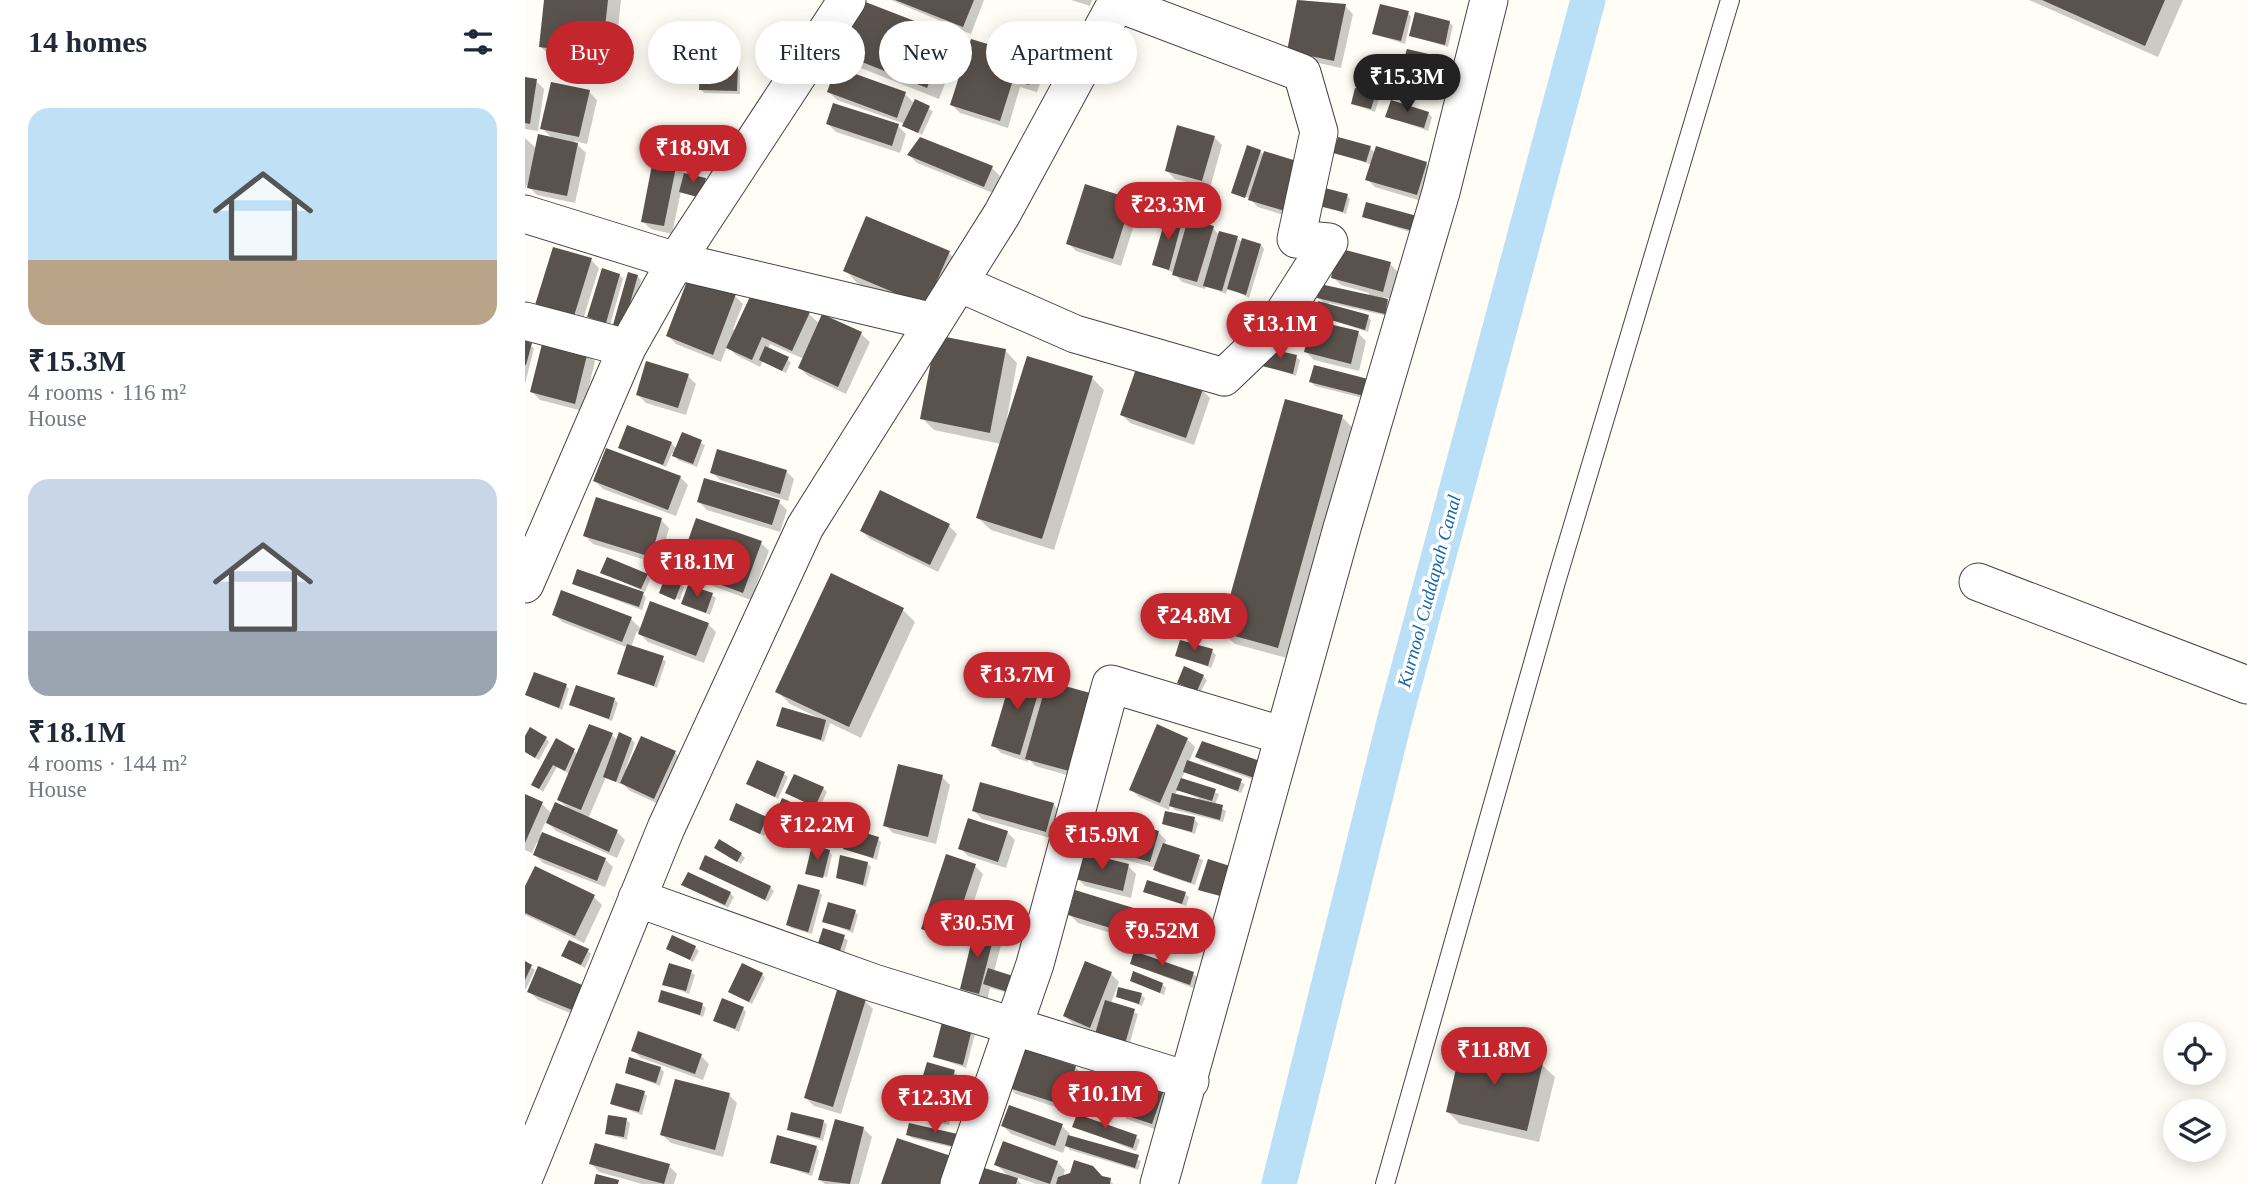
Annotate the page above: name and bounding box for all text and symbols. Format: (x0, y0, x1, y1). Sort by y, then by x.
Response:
chip: Buy (546, 21, 634, 84)
chip: Rent (648, 21, 741, 84)
chip: Filters (755, 21, 865, 84)
chip: New (879, 21, 972, 84)
chip: Apartment (986, 21, 1137, 84)
icon: filters (459, 23, 497, 61)
text: 14 homes (28, 25, 147, 58)
pin: ₹15.3M (1350, 54, 1464, 114)
text: ₹15.3M (1369, 64, 1445, 89)
pin: ₹18.9M (636, 125, 750, 185)
text: ₹18.9M (655, 135, 731, 160)
icon: home (200, 153, 326, 279)
pin: ₹23.3M (1111, 182, 1225, 242)
text: ₹23.3M (1130, 192, 1206, 217)
pin: ₹13.1M (1223, 302, 1337, 361)
text: ₹13.1M (1242, 311, 1318, 336)
text: ₹15.3M (28, 344, 126, 377)
text: 4 rooms · 116 m² (28, 380, 186, 405)
text: House (28, 406, 87, 431)
water label: Kurnool Cuddapah Canal (1393, 492, 1465, 691)
icon: home (200, 524, 326, 650)
pin: ₹18.1M (640, 540, 754, 599)
text: ₹18.1M (659, 549, 735, 574)
pin: ₹24.8M (1137, 594, 1251, 653)
text: ₹24.8M (1156, 603, 1232, 628)
pin: ₹13.7M (960, 652, 1074, 712)
text: ₹13.7M (979, 662, 1055, 687)
text: ₹18.1M (28, 715, 126, 748)
text: 4 rooms · 144 m² (28, 751, 187, 776)
text: House (28, 777, 87, 802)
pin: ₹12.2M (760, 802, 874, 862)
text: ₹12.2M (779, 812, 855, 837)
pin: ₹15.9M (1045, 812, 1159, 872)
text: ₹15.9M (1064, 822, 1140, 847)
pin: ₹30.5M (920, 900, 1034, 960)
pin: ₹9.52M (1105, 908, 1219, 968)
text: ₹30.5M (939, 910, 1015, 935)
text: ₹9.52M (1124, 918, 1200, 943)
map controls (2163, 1022, 2226, 1162)
button: locate (2163, 1022, 2226, 1085)
pin: ₹11.8M (1437, 1028, 1551, 1087)
text: ₹11.8M (1457, 1037, 1531, 1062)
pin: ₹10.1M (1048, 1072, 1162, 1131)
pin: ₹12.3M (878, 1076, 992, 1135)
text: ₹10.1M (1067, 1081, 1143, 1106)
text: ₹12.3M (897, 1085, 973, 1110)
button: layers (2163, 1099, 2226, 1162)

